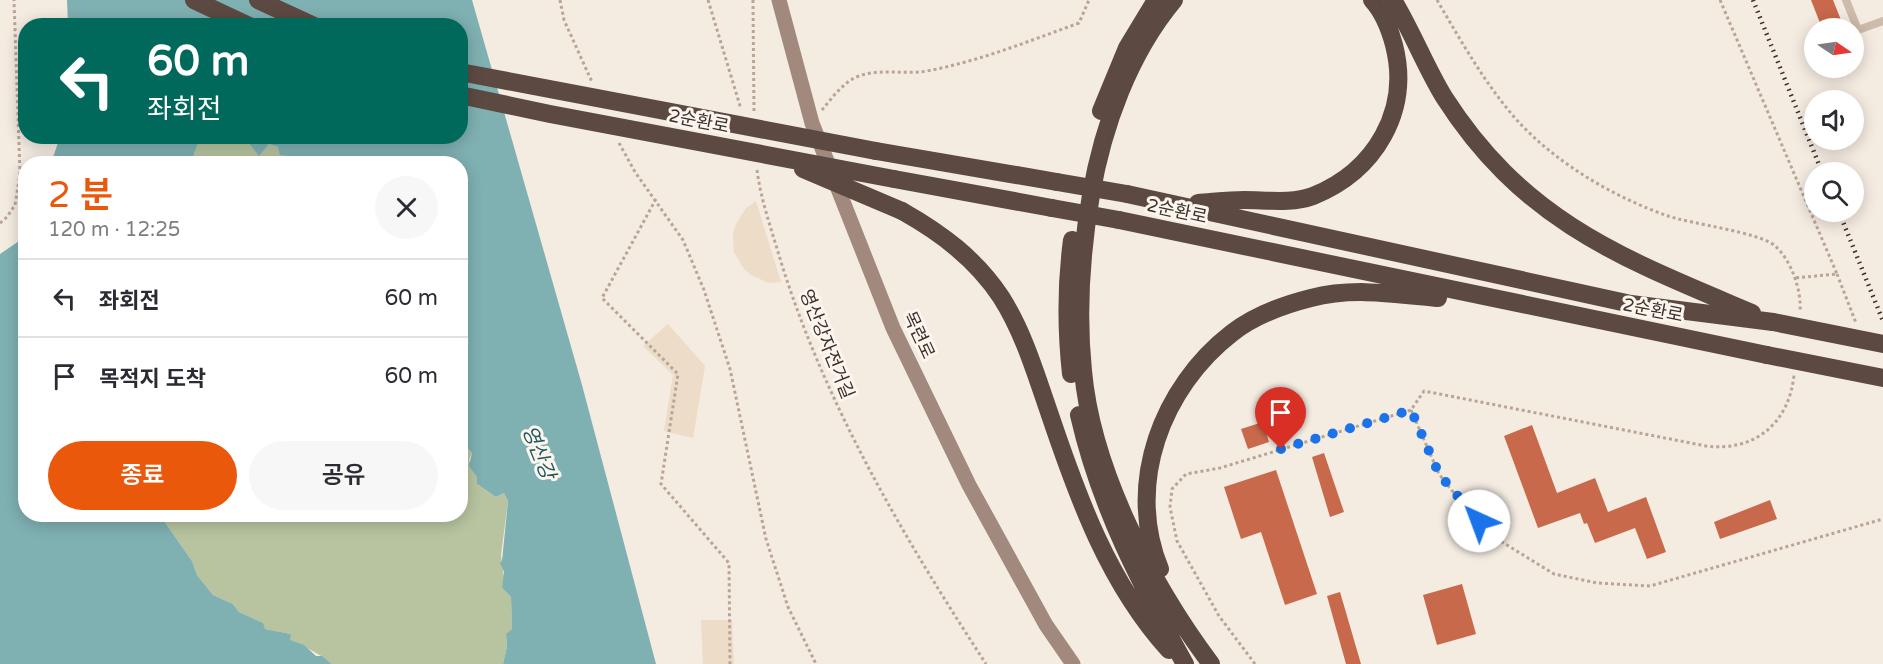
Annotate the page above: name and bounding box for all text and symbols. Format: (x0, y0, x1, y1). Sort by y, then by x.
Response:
north arrow (1804, 18, 1864, 78)
map controls (1804, 18, 1864, 222)
text: 60 m (147, 36, 249, 87)
icon: left (48, 42, 126, 120)
button: sound (1804, 90, 1864, 150)
text: 좌회전 (147, 93, 222, 126)
street label: 2순환로 (667, 104, 731, 138)
button: search (1804, 162, 1864, 222)
text: 2 분 (48, 174, 113, 217)
button: close (375, 176, 438, 239)
street label: 2순환로 (1145, 194, 1209, 228)
text: 120 m · 12:25 (48, 218, 180, 242)
icon: left (48, 282, 81, 315)
text: 60 m (384, 285, 438, 311)
street label: 영산강자전거길 (795, 286, 859, 402)
text: 좌회전 (99, 288, 160, 314)
street label: 2순환로 (1621, 293, 1685, 327)
street label: 목련로 (899, 308, 939, 362)
icon: arrive (48, 360, 81, 393)
text: 60 m (384, 363, 438, 389)
text: 목적지 도착 (99, 366, 206, 392)
pin (1255, 387, 1306, 449)
icon: arrive (1264, 396, 1297, 429)
water label: 영산강 (517, 422, 561, 485)
button: 종료 (48, 441, 237, 510)
button: 공유 (249, 441, 438, 510)
position arrow (1447, 489, 1511, 553)

